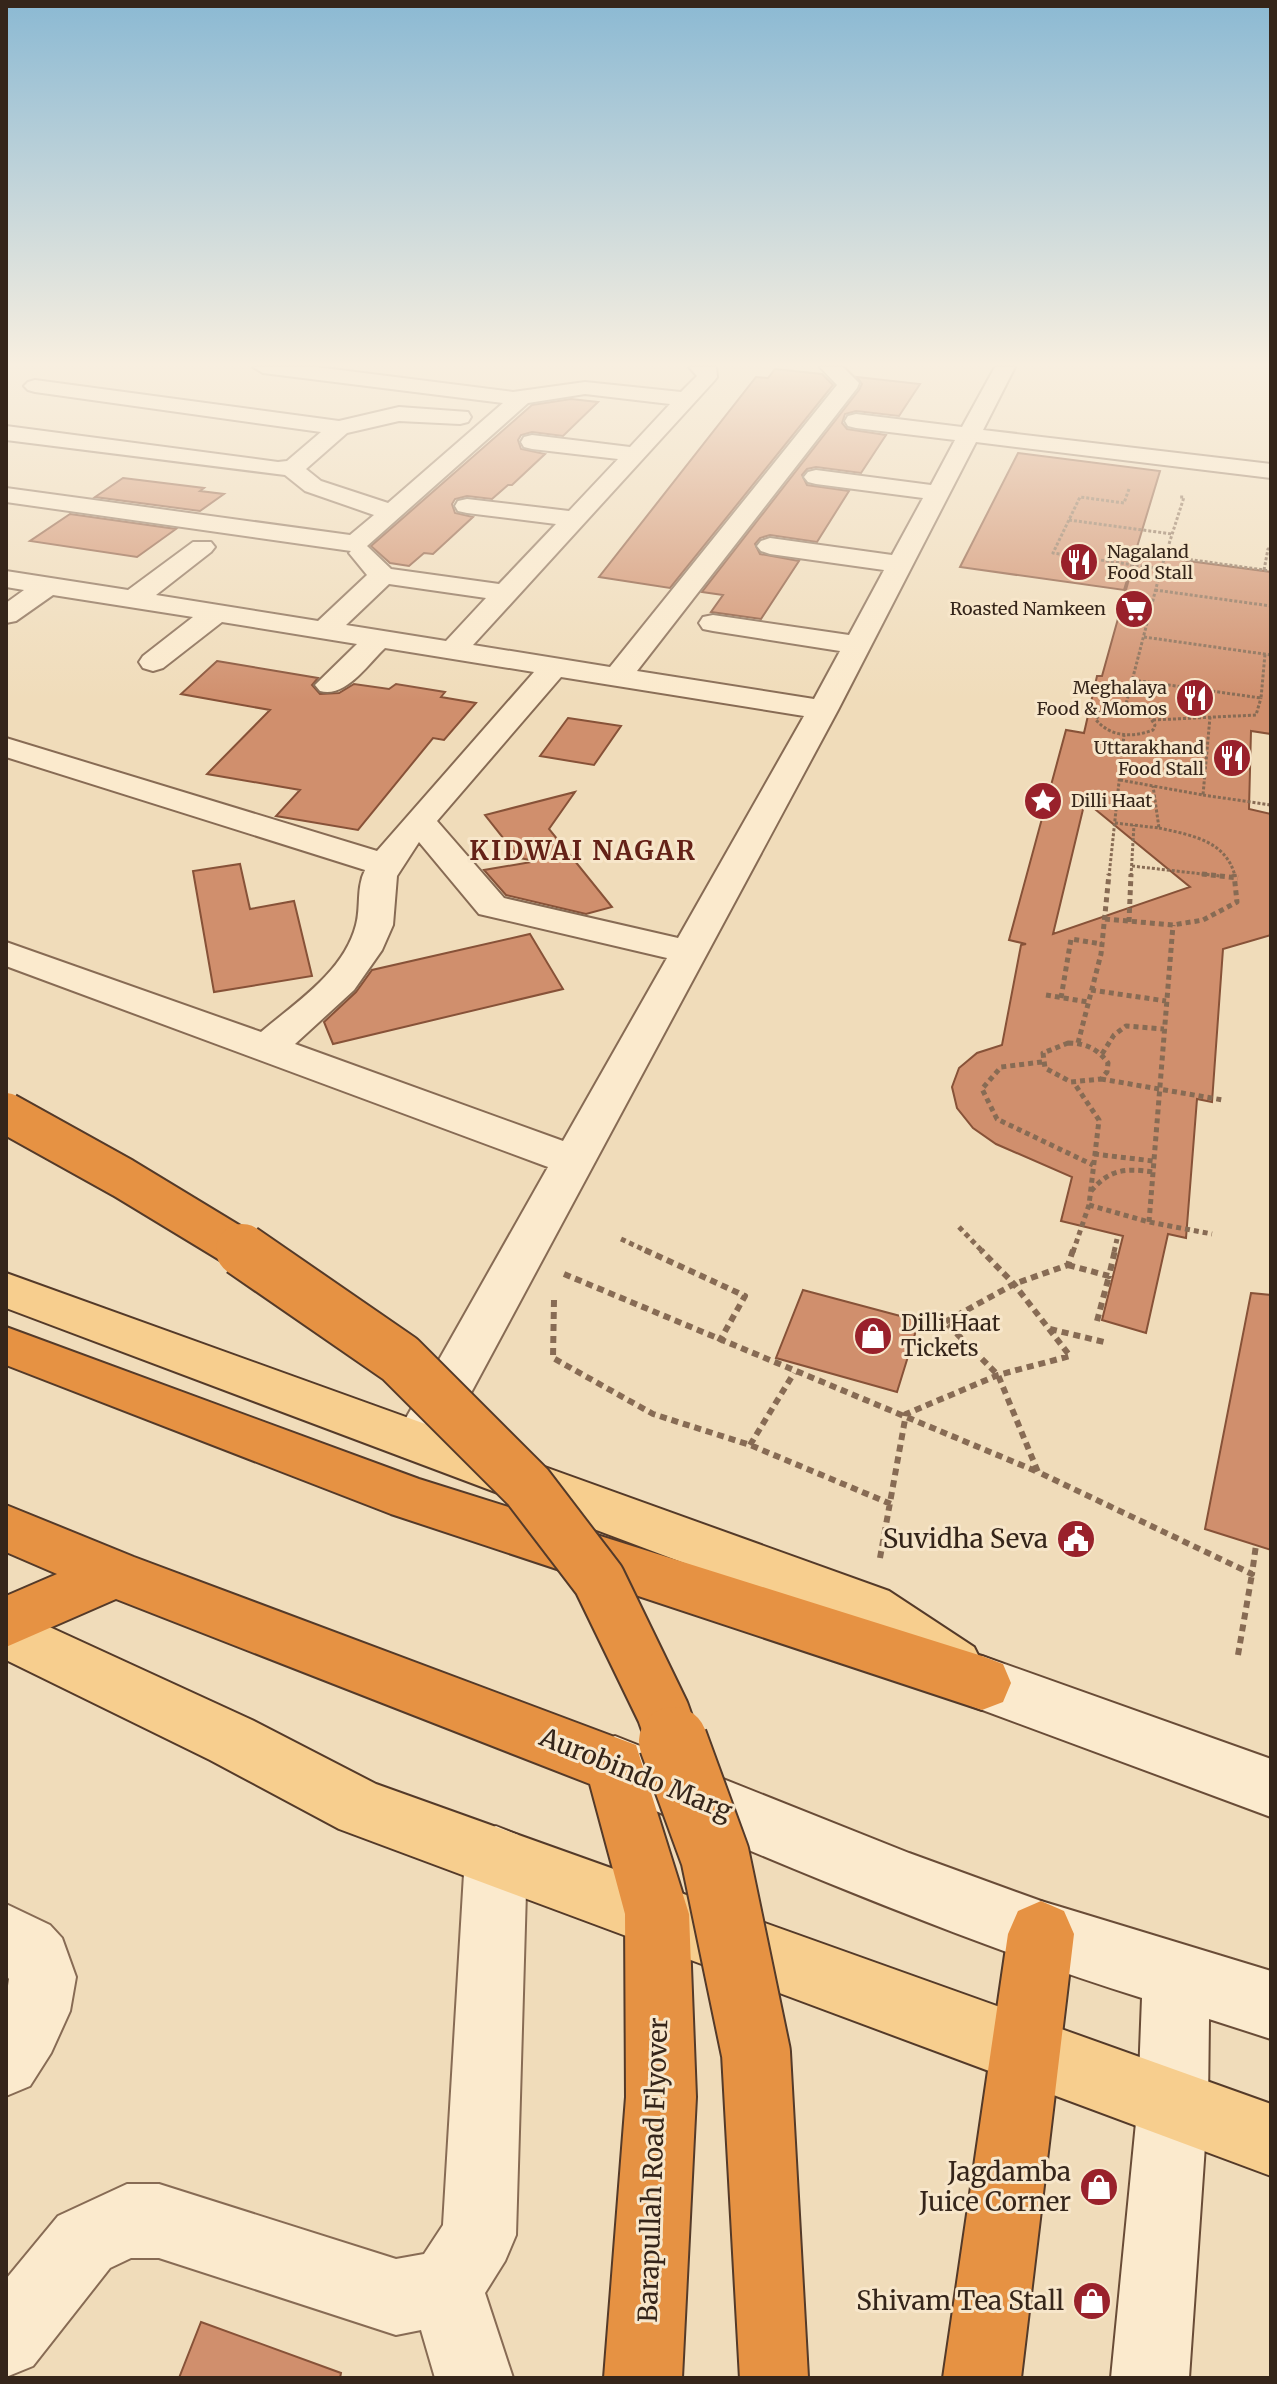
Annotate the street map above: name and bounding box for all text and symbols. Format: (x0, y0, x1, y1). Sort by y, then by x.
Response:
place label: Nagaland Food Stall (1107, 540, 1193, 584)
restaurant icon: Nagaland Food Stall (1058, 541, 1100, 583)
supermarket icon: Roasted Namkeen (1113, 588, 1155, 630)
place label: Roasted Namkeen (950, 597, 1106, 620)
place label: Meghalaya Food & Momos (1036, 676, 1167, 720)
restaurant icon: Meghalaya Food & Momos (1174, 677, 1216, 719)
place label: Uttarakhand Food Stall (1094, 736, 1204, 780)
restaurant icon: Uttarakhand Food Stall (1211, 737, 1253, 779)
place icon: Dilli Haat (1022, 780, 1064, 822)
place label: Dilli Haat (1071, 789, 1152, 812)
district label: KIDWAI NAGAR (469, 834, 697, 867)
place label: Dilli Haat Tickets (901, 1309, 1001, 1362)
shop icon: Dilli Haat Tickets (852, 1315, 894, 1357)
public building icon: Suvidha Seva (1055, 1518, 1097, 1560)
place label: Suvidha Seva (883, 1522, 1048, 1555)
street label: Aurobindo Marg (534, 1719, 738, 1827)
street label: Barapullah Road Flyover (631, 2017, 674, 2323)
place label: Jagdamba Juice Corner (918, 2155, 1071, 2218)
shop icon: Jagdamba Juice Corner (1078, 2166, 1120, 2208)
shop icon: Shivam Tea Stall (1071, 2280, 1113, 2322)
place label: Shivam Tea Stall (856, 2284, 1064, 2317)

